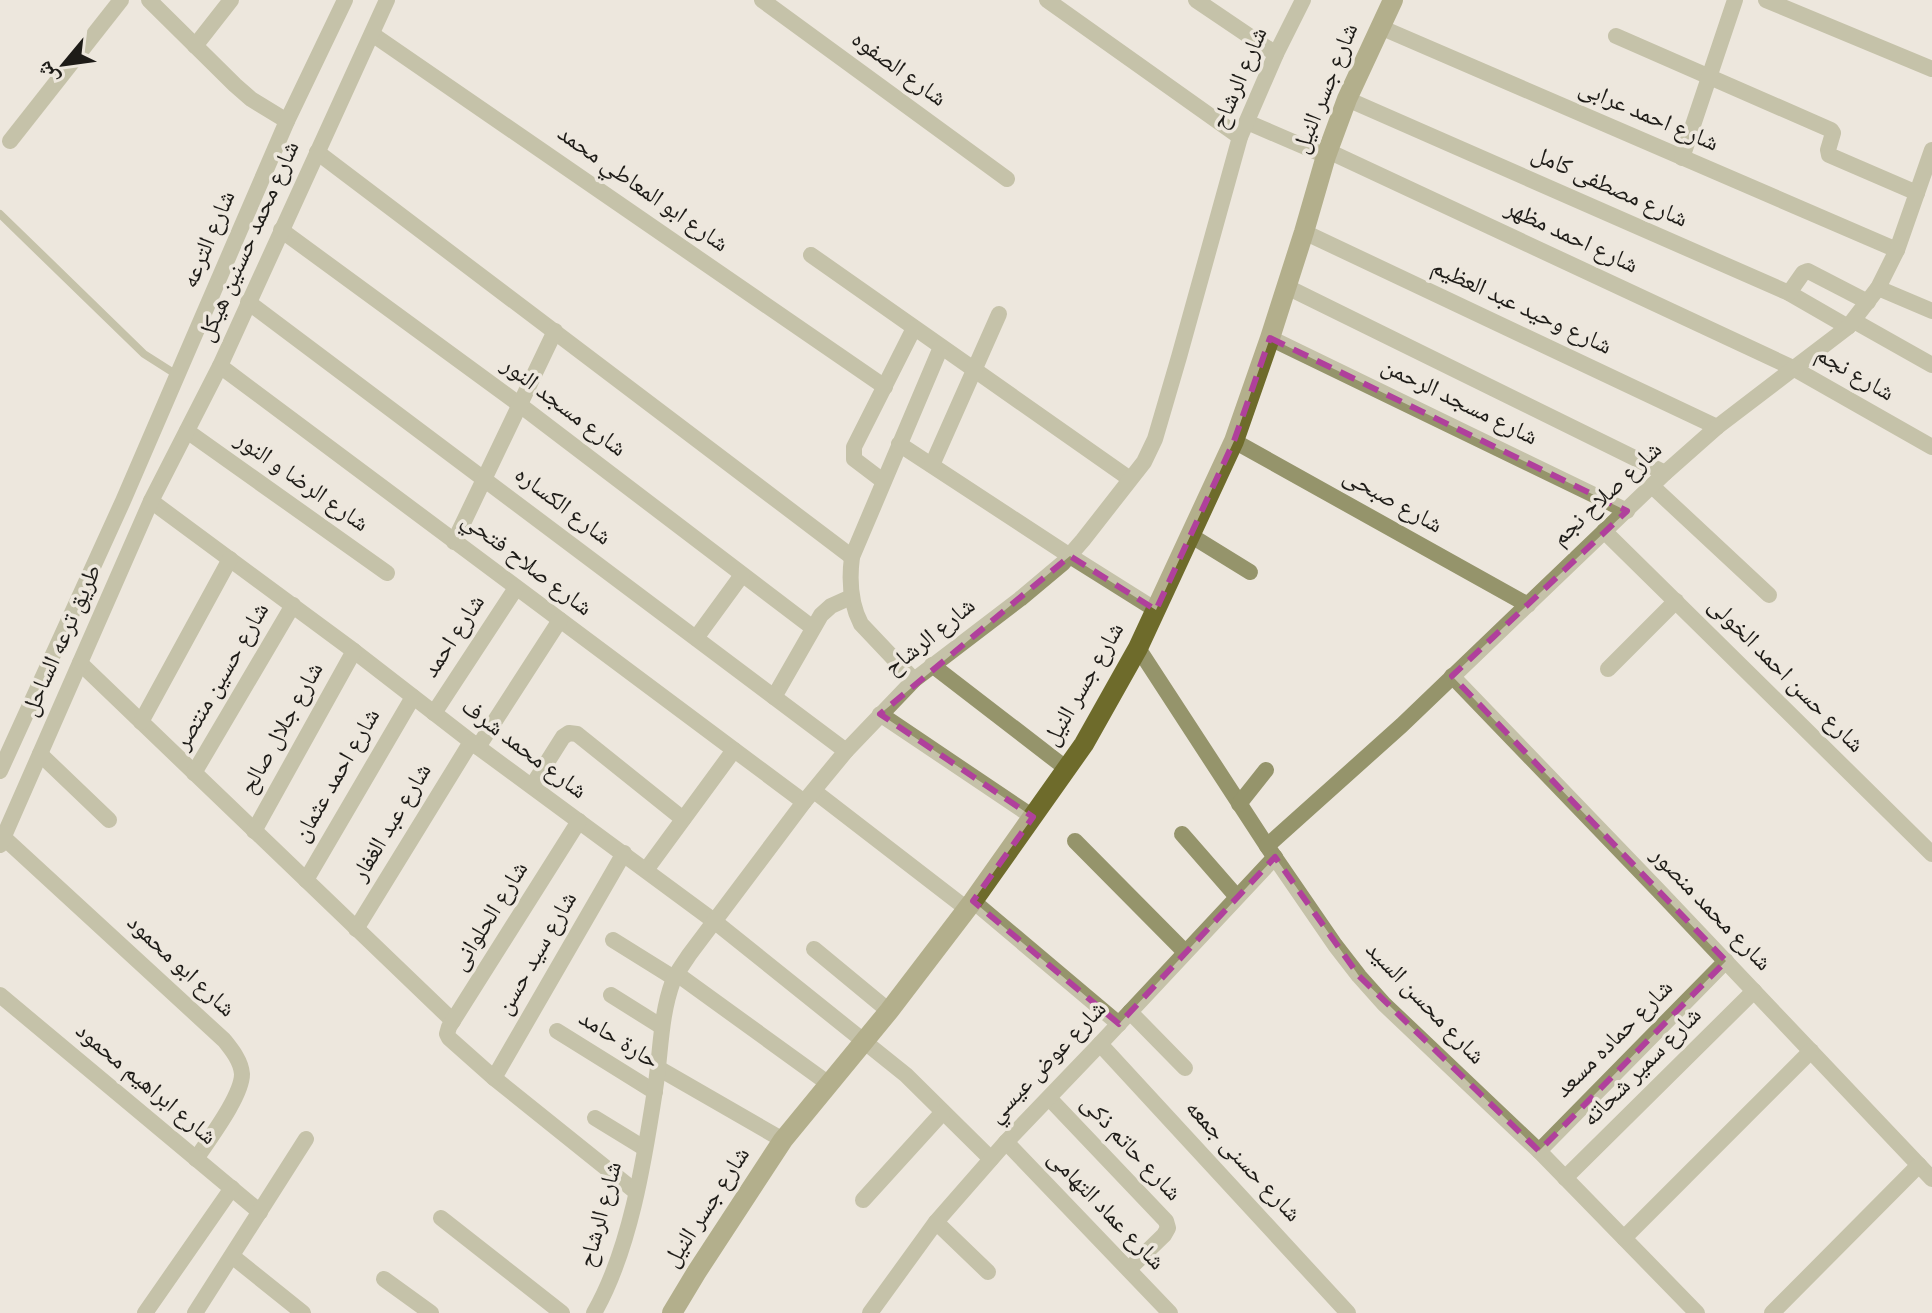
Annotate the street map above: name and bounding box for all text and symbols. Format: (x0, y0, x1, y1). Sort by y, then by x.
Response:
street label: شارع جسر النيل (1282, 17, 1372, 161)
street label: شارع الصفوه (841, 21, 955, 119)
street label: شارع الرشاح (1201, 21, 1281, 137)
north arrow (24, 24, 104, 104)
text: ش (27, 53, 71, 92)
street label: شارع احمد عرابى (1571, 69, 1725, 165)
street label: شارع ابو المعاطي محمد (547, 115, 737, 265)
street label: شارع محمد حسنين هيكل (187, 135, 313, 349)
street label: شارع مصطفى كامل (1524, 135, 1694, 241)
street label: شارع الترعه (171, 185, 249, 295)
street label: شارع احمد مظهر (1496, 189, 1645, 287)
street label: شارع وحيد عبد العظيم (1424, 248, 1618, 368)
street label: شارع نجم (1806, 336, 1902, 414)
street label: شارع مسجد النور (490, 346, 635, 469)
street label: شارع مسجد الرحمن (1374, 347, 1544, 459)
street label: شارع الرضا و النور (224, 421, 377, 545)
street label: شارع صلاح نجم (1543, 432, 1673, 558)
street label: شارع الكساره (504, 456, 620, 558)
street label: شارع صبحى (1334, 458, 1450, 546)
street label: شارع صلاح فتحي (451, 502, 601, 628)
street label: طريق ترعه الساحل (11, 558, 115, 724)
street label: شارع احمد (412, 587, 498, 687)
street label: شارع الرشاح (876, 588, 986, 688)
street label: شارع حسن احمد الخولى (1697, 588, 1873, 764)
street label: شارع حسين منتصر (163, 595, 282, 760)
street label: شارع جسر النيل (1033, 615, 1137, 755)
street label: شارع جلال صالح (230, 655, 336, 803)
street label: شارع محمد شرف (451, 688, 595, 812)
street label: شارع احمد عثمان (283, 701, 393, 851)
street label: شارع عبد الغفار (341, 756, 445, 891)
street label: شارع محمد منصور (1638, 837, 1781, 982)
street label: شارع الحلوانى (441, 854, 541, 980)
street label: شارع سيد حسن (486, 884, 590, 1024)
street label: شارع ابو محمود (116, 905, 244, 1029)
street label: شارع محسن السيد (1354, 932, 1494, 1076)
street label: شارع حماده مسعد (1546, 971, 1684, 1109)
street label: شارع عوض عيسي (978, 992, 1118, 1134)
street label: شارع سمير شحاته (1573, 998, 1713, 1138)
street label: حارة حامد (569, 1000, 667, 1082)
street label: شارع ابراهيم محمود (65, 1013, 225, 1157)
street label: شارع حاتم ذكى (1069, 1086, 1191, 1212)
street label: شارع حسنى جمعه (1174, 1091, 1310, 1233)
street label: شارع جسر النيل (653, 1139, 763, 1277)
street label: شارع عماد التهامى (1036, 1141, 1174, 1281)
street label: شارع الرشاح (568, 1157, 636, 1273)

